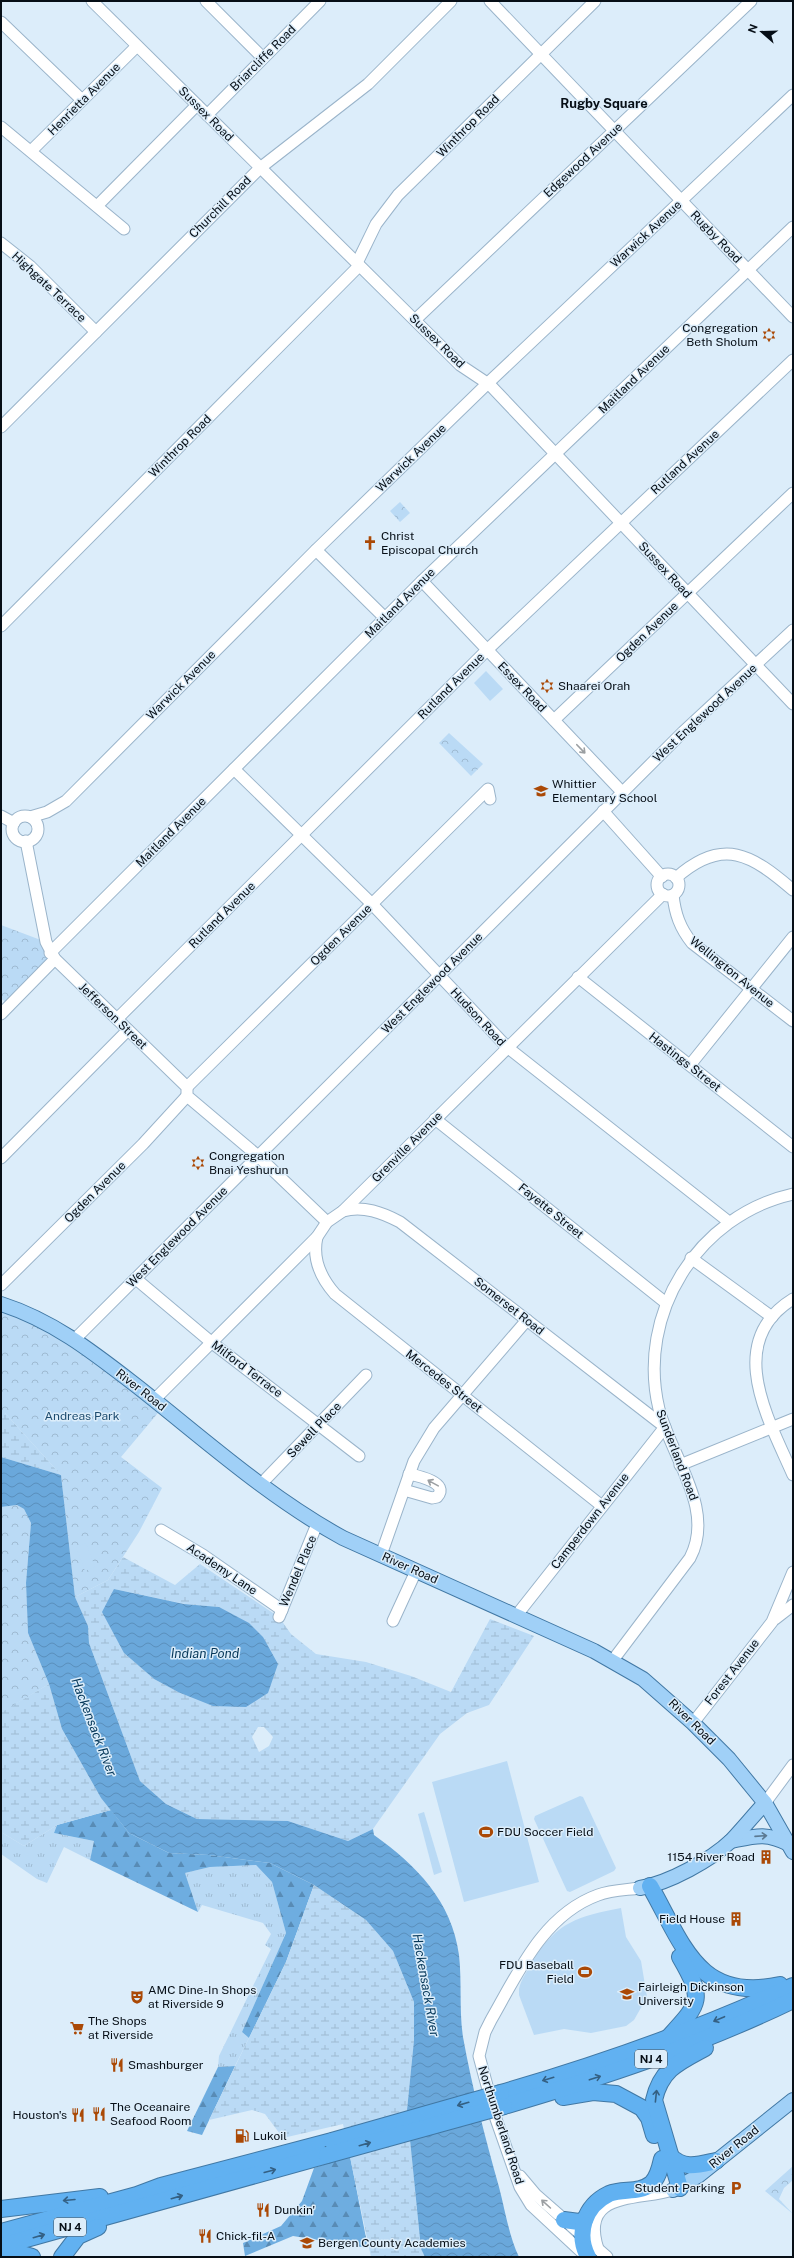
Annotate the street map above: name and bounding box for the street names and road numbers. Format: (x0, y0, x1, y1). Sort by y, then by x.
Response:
street label: Briarcliffe Road (227, 22, 299, 94)
street label: Henrietta Avenue (45, 60, 123, 138)
street label: Sussex Road (176, 84, 236, 144)
street label: Winthrop Road (434, 92, 502, 160)
street label: Edgewood Avenue (541, 120, 625, 200)
street label: Churchill Road (186, 173, 254, 241)
street label: Warwick Avenue (608, 197, 685, 271)
street label: Rugby Road (688, 208, 744, 266)
street label: Highgate Terrace (9, 249, 89, 325)
street label: Sussex Road (406, 311, 468, 371)
street label: Maitland Avenue (596, 341, 673, 416)
street label: Winthrop Road (146, 412, 214, 480)
street label: Warwick Avenue (373, 421, 449, 495)
street label: Rutland Avenue (648, 427, 722, 497)
street label: Sussex Road (635, 539, 695, 601)
street label: Maitland Avenue (362, 565, 438, 641)
street label: Ogden Avenue (613, 599, 681, 665)
street label: Warwick Avenue (144, 647, 219, 722)
street label: Rutland Avenue (415, 650, 487, 722)
street label: Essex Road (495, 659, 549, 715)
street label: West Englewood Avenue (650, 661, 760, 765)
street label: Maitland Avenue (133, 794, 209, 870)
street label: Rutland Avenue (186, 879, 258, 951)
street label: Ogden Avenue (307, 901, 375, 969)
street label: West Englewood Avenue (379, 929, 486, 1036)
street label: Wellington Avenue (687, 934, 777, 1010)
street label: Jefferson Street (76, 980, 150, 1052)
street label: Hudson Road (447, 985, 509, 1049)
street label: Hastings Street (646, 1030, 724, 1095)
street label: Grenville Avenue (369, 1109, 445, 1185)
street label: Ogden Avenue (61, 1158, 129, 1226)
street label: Fayette Street (516, 1181, 587, 1242)
street label: West Englewood Avenue (124, 1183, 231, 1290)
street label: Somerset Road (471, 1274, 547, 1338)
street label: Milford Terrace (209, 1338, 285, 1400)
street label: Mercedes Street (403, 1347, 485, 1415)
street label: River Road (113, 1366, 169, 1414)
street label: Sewell Place (284, 1399, 344, 1461)
street label: Sunderland Road (653, 1408, 701, 1502)
street label: Camperdown Avenue (548, 1470, 632, 1572)
street label: Wendel Place (277, 1533, 319, 1609)
street label: Academy Lane (184, 1540, 260, 1598)
street label: River Road (380, 1549, 440, 1587)
street label: Forest Avenue (702, 1636, 762, 1708)
street label: River Road (666, 1696, 718, 1748)
road number: NJ 4 (635, 2050, 667, 2068)
street label: Northumberland Road (475, 2064, 527, 2186)
street label: River Road (706, 2123, 762, 2171)
road number: NJ 4 (54, 2218, 86, 2236)

